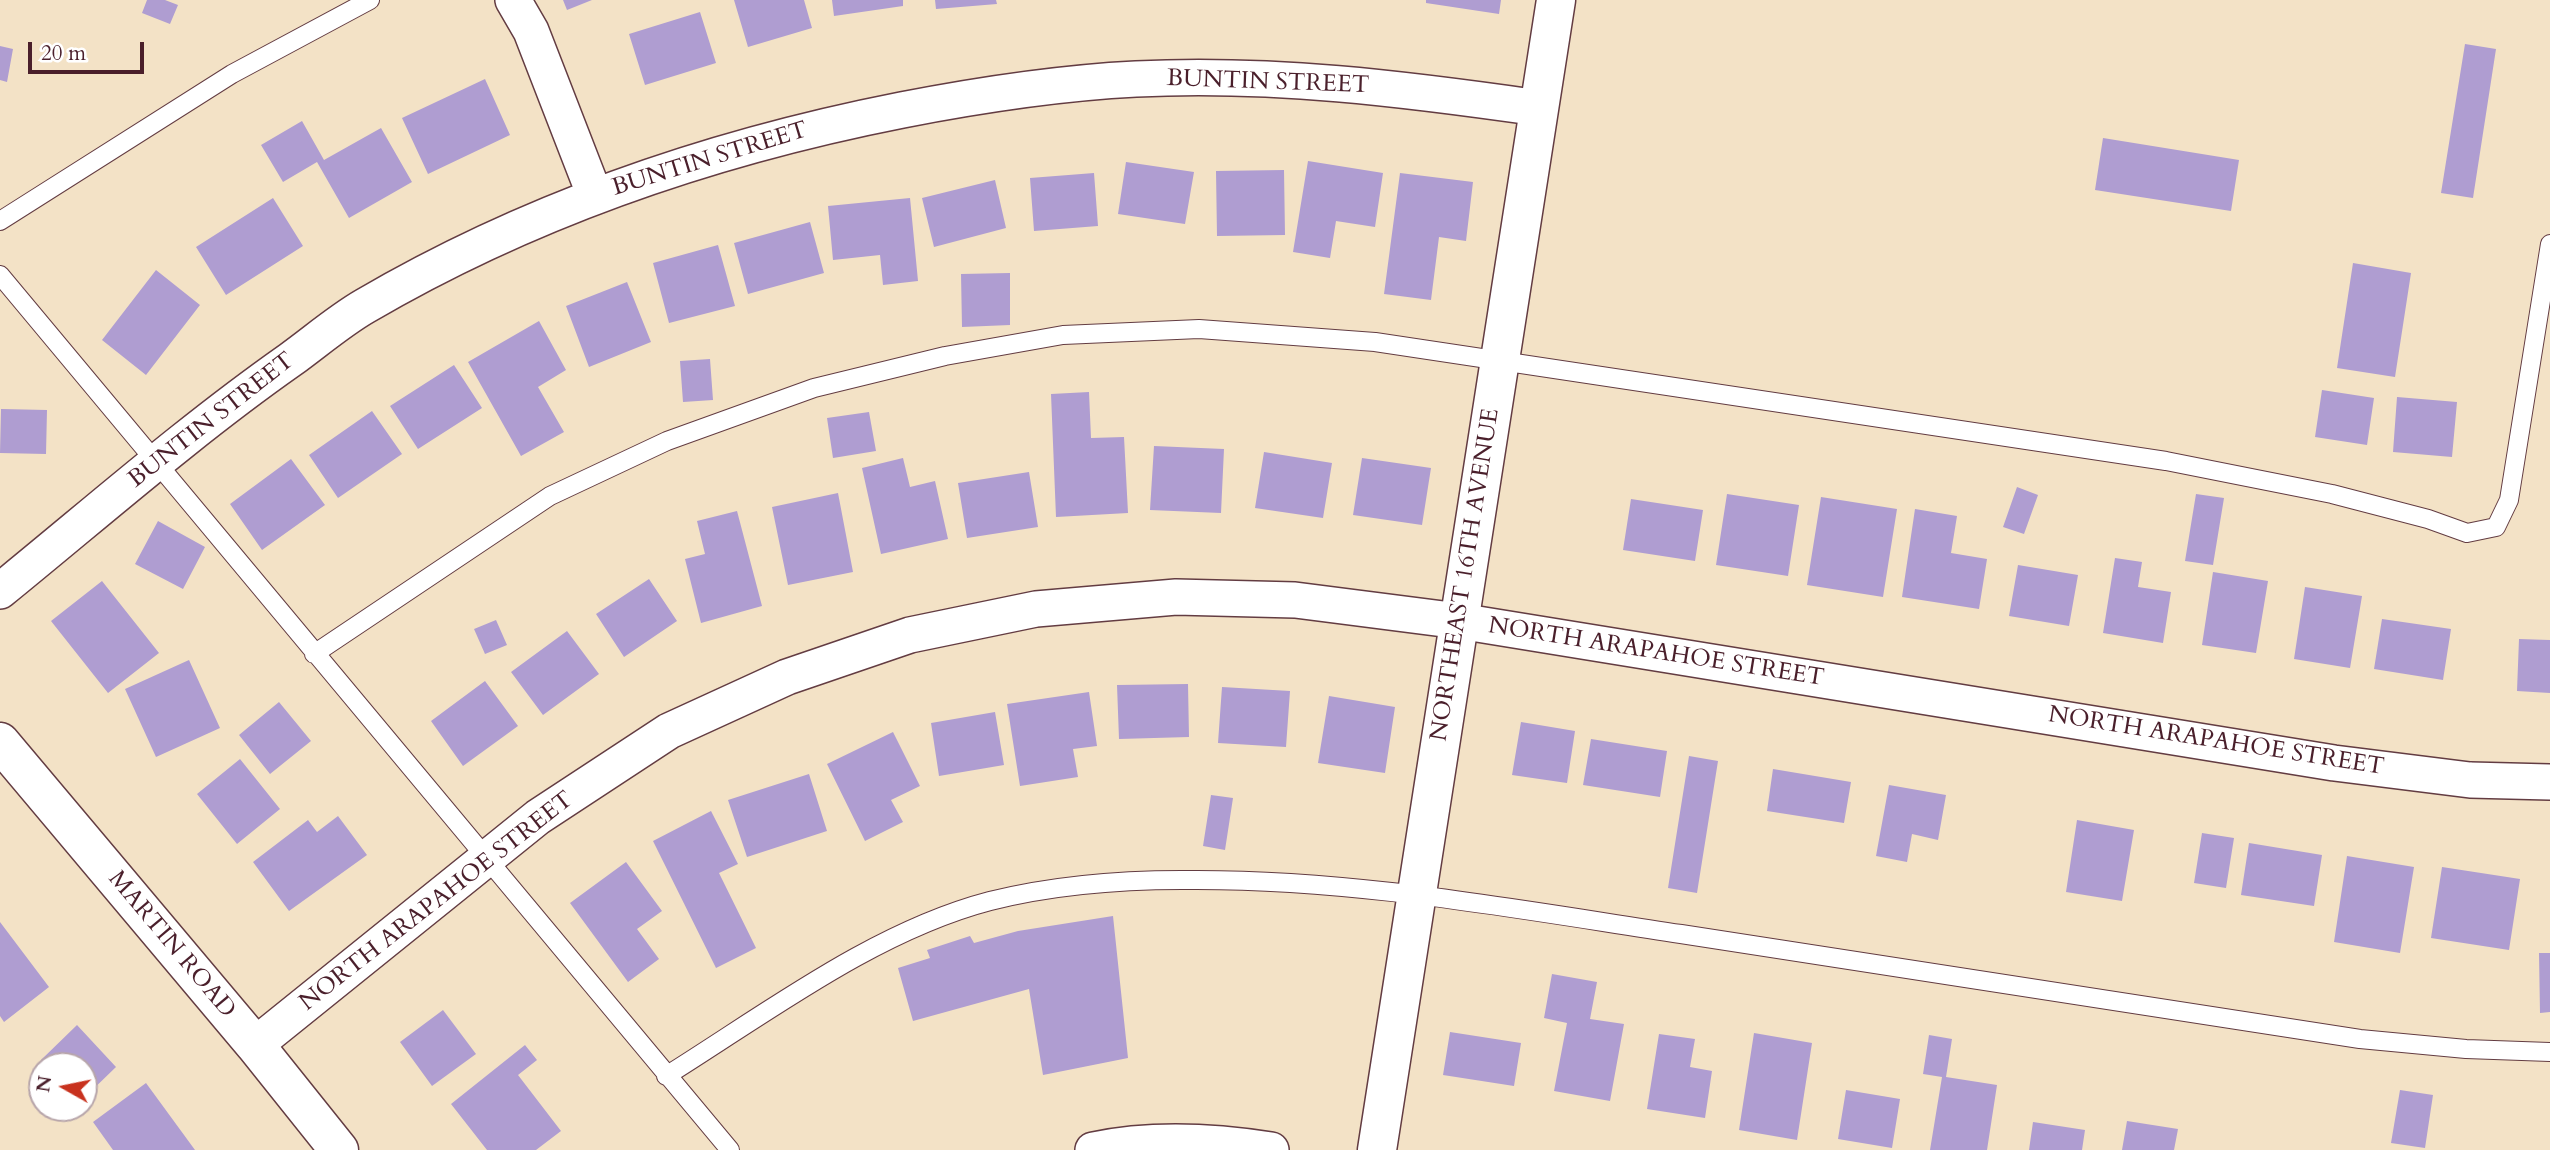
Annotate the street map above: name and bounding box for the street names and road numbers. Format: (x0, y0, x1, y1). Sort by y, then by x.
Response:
street label: BUNTIN STREET (1166, 65, 1370, 101)
street label: BUNTIN STREET (609, 117, 811, 203)
street label: BUNTIN STREET (123, 347, 301, 495)
street label: NORTHEAST 16TH AVENUE (1425, 407, 1507, 743)
street label: NORTH ARAPAHOE STREET (1486, 612, 1826, 694)
street label: NORTH ARAPAHOE STREET (2046, 701, 2386, 783)
street label: NORTH ARAPAHOE STREET (294, 786, 580, 1018)
street label: MARTIN ROAD (101, 866, 241, 1024)

